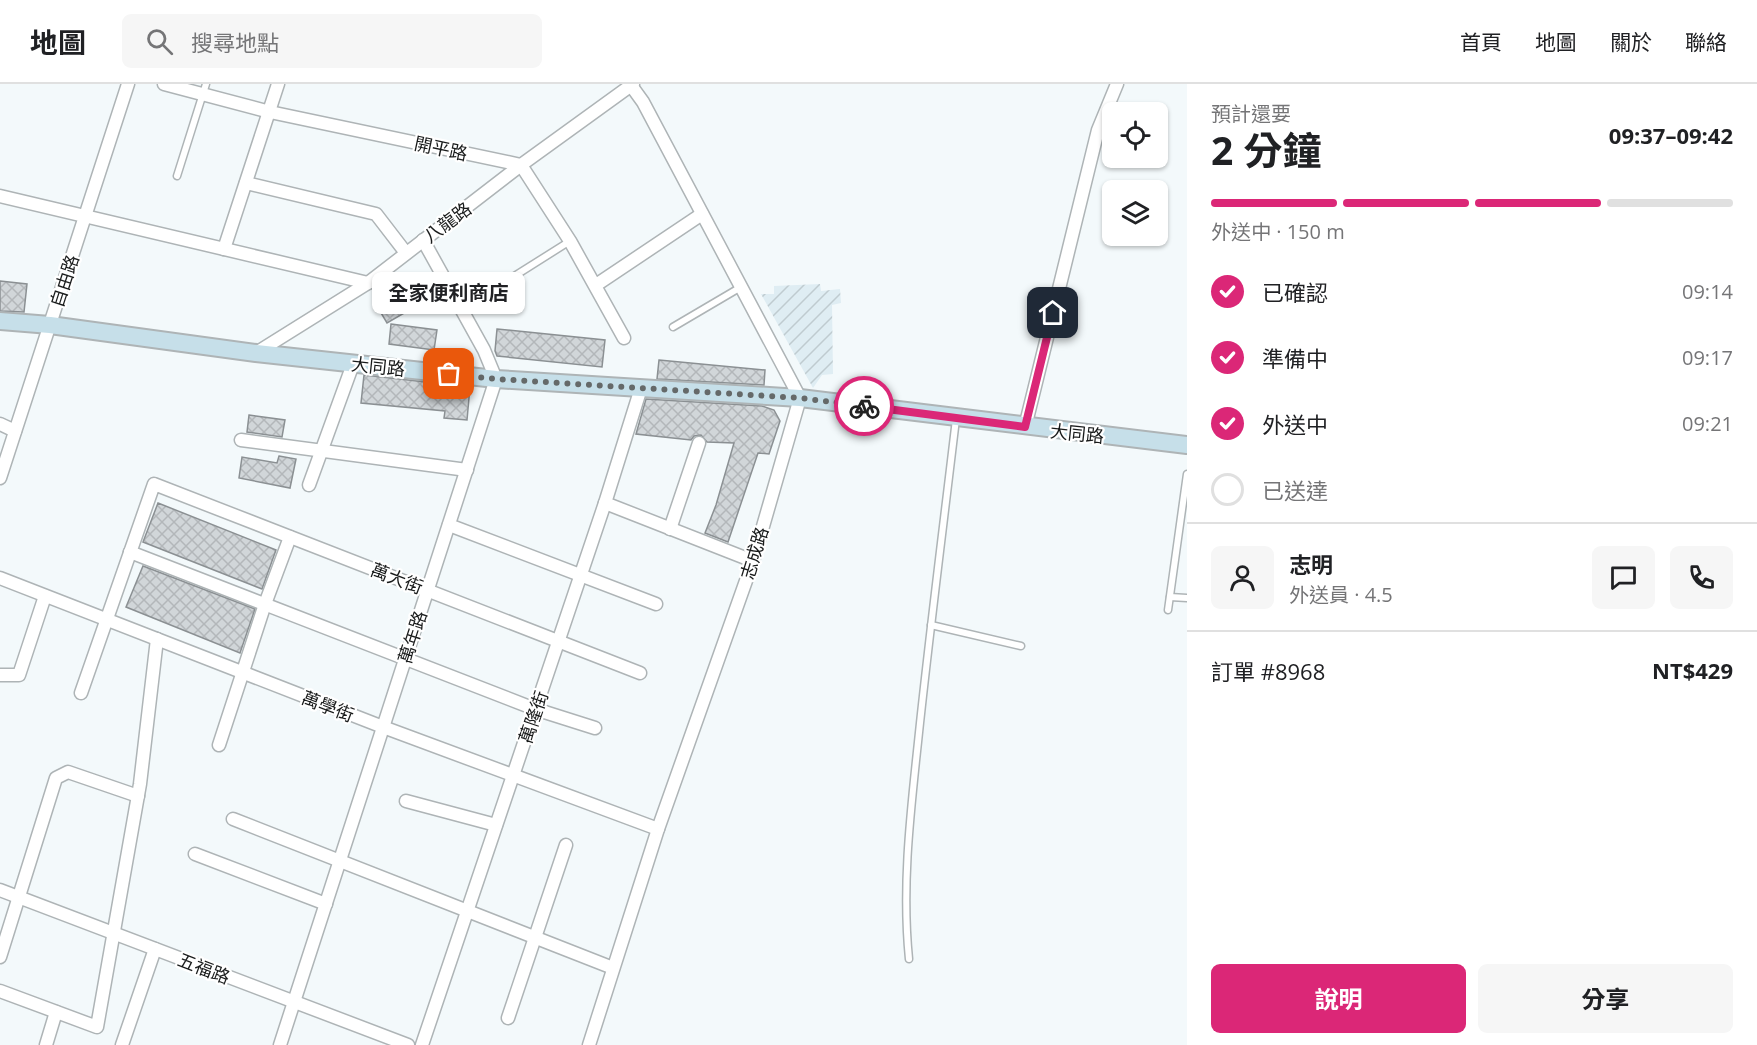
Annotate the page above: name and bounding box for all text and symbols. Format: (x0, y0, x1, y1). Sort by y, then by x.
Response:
search box (122, 14, 542, 68)
text: 地圖 (30, 23, 86, 61)
icon: search (143, 25, 176, 58)
text: 搜尋地點 (191, 27, 279, 57)
text: 首頁 (1460, 28, 1502, 56)
text: 地圖 (1535, 28, 1577, 56)
text: 關於 (1610, 28, 1652, 56)
text: 聯絡 (1685, 28, 1727, 56)
text: 預計還要 (1211, 100, 1291, 127)
map controls (1102, 102, 1168, 246)
button: locate (1102, 102, 1168, 168)
text: 09:37–09:42 (1609, 120, 1733, 150)
text: 2 分鐘 (1211, 123, 1321, 176)
street label: 開平路 (412, 131, 470, 165)
button: layers (1102, 180, 1168, 246)
street label: 八龍路 (418, 196, 476, 248)
text: 外送中 · 150 m (1211, 218, 1345, 245)
street label: 自由路 (44, 252, 84, 310)
callout: 全家便利商店 (372, 272, 526, 314)
icon: check (1211, 275, 1244, 308)
text: 已確認 (1262, 277, 1328, 307)
text: 09:14 (1682, 278, 1733, 305)
text: 全家便利商店 (389, 279, 509, 306)
pin (1027, 287, 1078, 338)
icon: home (1036, 296, 1069, 329)
icon: check (1211, 341, 1244, 374)
text: 準備中 (1262, 343, 1328, 373)
text: 09:17 (1682, 344, 1733, 371)
pin (423, 348, 474, 399)
street label: 大同路 (350, 351, 406, 381)
icon: bag (432, 357, 465, 390)
courier (834, 376, 894, 436)
icon: bike (848, 390, 881, 423)
icon: check (1211, 407, 1244, 440)
text: 外送中 (1262, 409, 1328, 439)
text: 09:21 (1682, 410, 1733, 437)
street label: 大同路 (1049, 418, 1105, 448)
text: 已送達 (1262, 475, 1328, 505)
street label: 志成路 (735, 524, 773, 582)
button: person (1211, 546, 1274, 609)
button: chat (1592, 546, 1655, 609)
button: phone (1670, 546, 1733, 609)
text: 志明 (1289, 549, 1333, 579)
street label: 萬大街 (367, 557, 427, 599)
text: 外送員 · 4.5 (1289, 581, 1393, 608)
street label: 萬年路 (392, 608, 432, 666)
text: NT$429 (1652, 655, 1733, 685)
text: 訂單 #8968 (1211, 656, 1325, 686)
street label: 萬學街 (298, 685, 358, 727)
street label: 萬隆街 (513, 688, 553, 746)
street label: 五福路 (174, 947, 234, 989)
button: 說明 (1211, 964, 1466, 1033)
button: 分享 (1478, 964, 1733, 1033)

